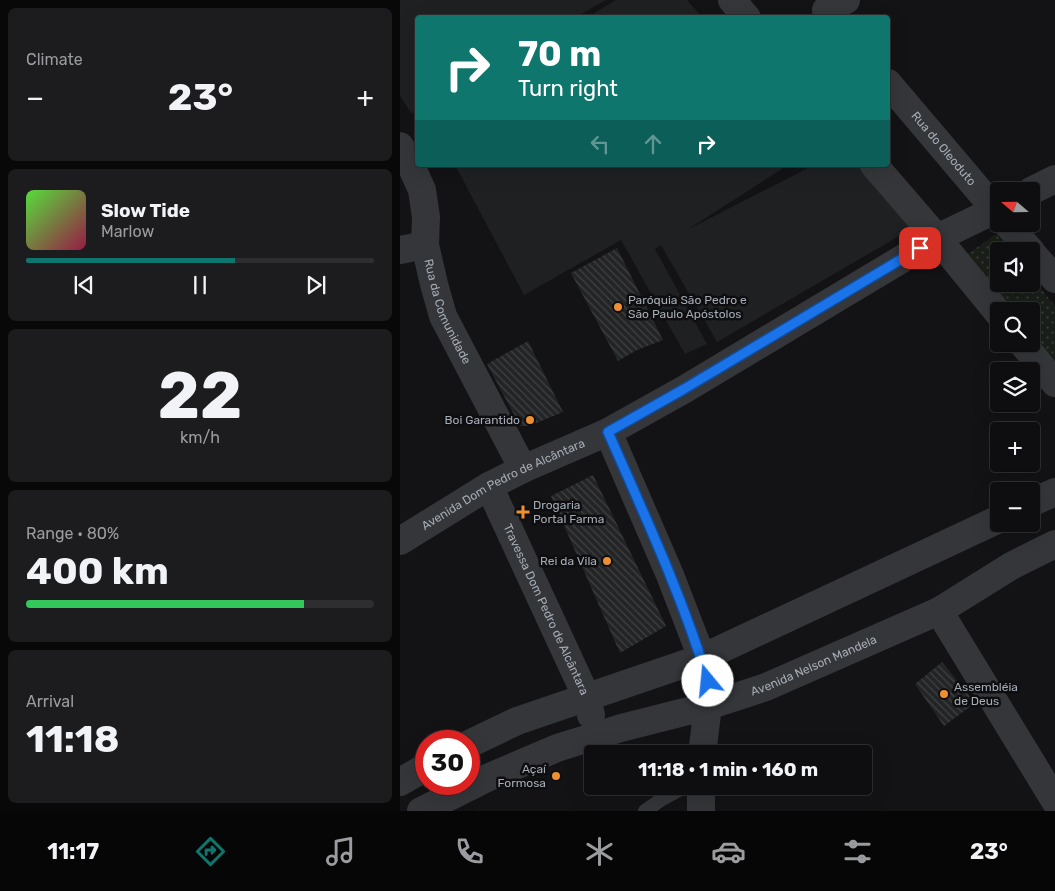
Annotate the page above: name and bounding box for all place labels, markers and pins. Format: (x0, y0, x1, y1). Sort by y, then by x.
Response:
pin (899, 227, 941, 269)
place label: Paróquia São Pedro e São Paulo Apóstolos (628, 293, 747, 321)
marker: Paróquia São Pedro e São Paulo Apóstolos (612, 301, 624, 313)
place label: Boi Garantido (445, 413, 520, 427)
marker: Boi Garantido (524, 414, 536, 426)
place label: Drogaria Portal Farma (533, 498, 604, 526)
marker: Drogaria Portal Farma (517, 506, 529, 518)
place label: Rei da Vila (540, 554, 597, 568)
marker: Rei da Vila (601, 555, 613, 567)
place label: Assembléia de Deus (954, 680, 1018, 708)
marker: Assembléia de Deus (938, 688, 950, 700)
place label: Açaí Formosa (497, 762, 547, 790)
marker: Açaí Formosa (550, 770, 562, 782)

